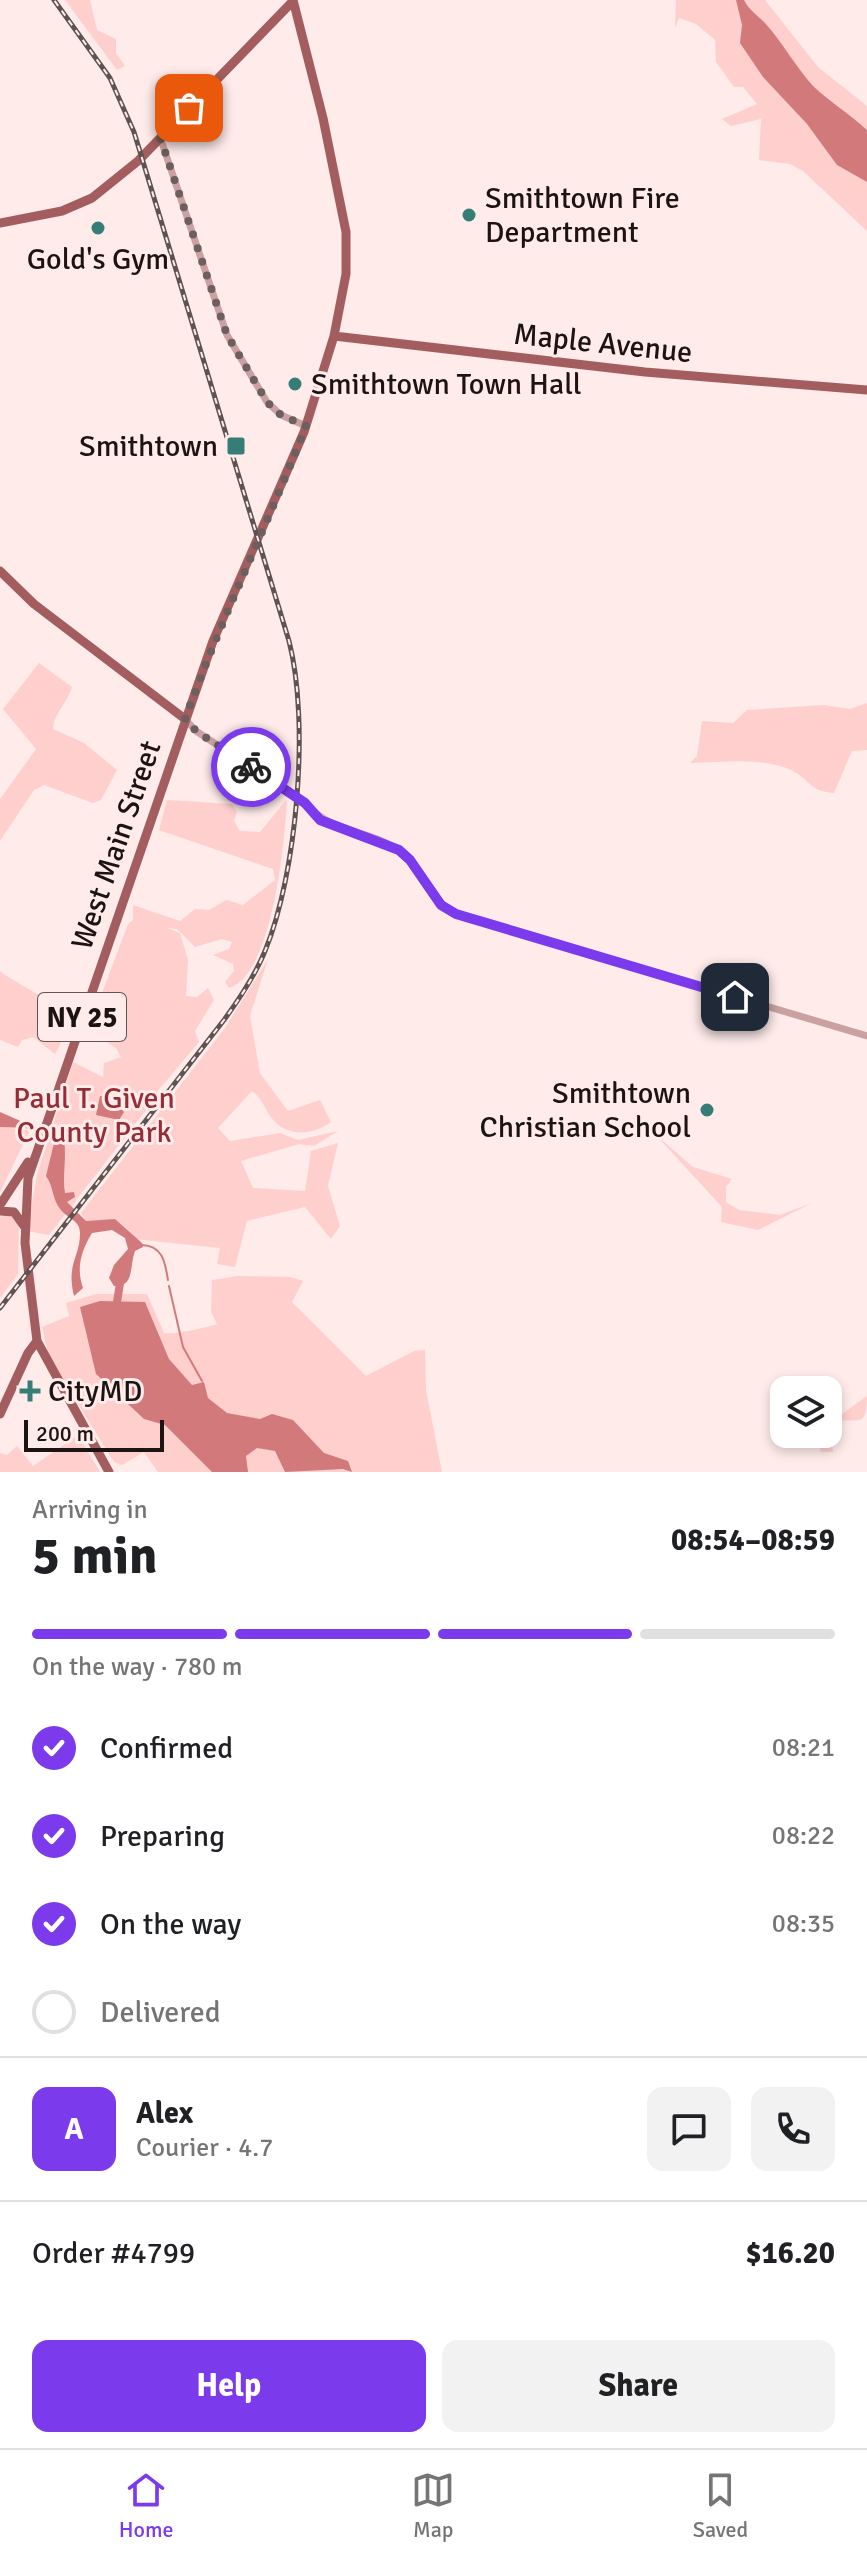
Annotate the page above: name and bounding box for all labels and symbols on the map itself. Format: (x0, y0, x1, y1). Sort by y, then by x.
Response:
pin (155, 74, 223, 142)
place label: Smithtown Fire Department (485, 180, 680, 251)
marker: Smithtown Fire Department (460, 206, 478, 224)
marker: Gold's Gym (89, 219, 107, 237)
place label: Gold's Gym (27, 241, 169, 278)
street label: Maple Avenue (512, 316, 694, 371)
place label: Smithtown Town Hall (311, 366, 582, 403)
marker: Smithtown Town Hall (286, 375, 304, 393)
place label: Smithtown (79, 428, 218, 465)
marker: Smithtown (225, 435, 247, 457)
courier (211, 727, 291, 807)
street label: West Main Street (63, 736, 170, 954)
pin (701, 963, 769, 1031)
road number: NY 25 (38, 993, 126, 1041)
place label: Smithtown Christian School (480, 1075, 691, 1146)
park label: Paul T. Given County Park (13, 1080, 175, 1151)
marker: Smithtown Christian School (698, 1101, 716, 1119)
place label: CityMD (48, 1373, 142, 1410)
marker: CityMD (19, 1380, 41, 1402)
scale bar (24, 1416, 164, 1452)

